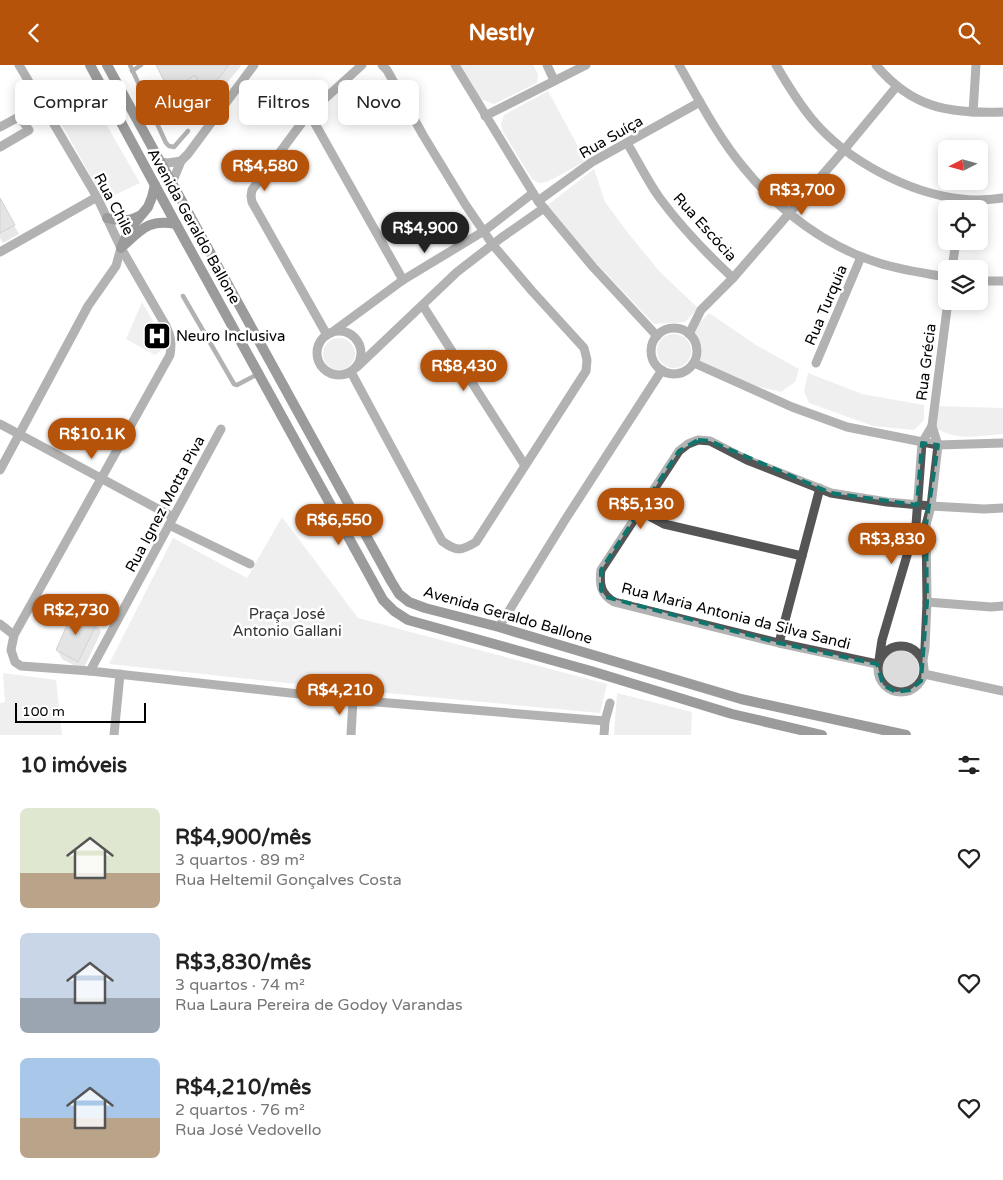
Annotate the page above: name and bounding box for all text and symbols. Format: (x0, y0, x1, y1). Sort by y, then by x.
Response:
icon: back (20, 19, 48, 47)
icon: search (955, 19, 983, 47)
text: Nestly (469, 20, 534, 46)
chip: Comprar (15, 80, 126, 125)
chip: Alugar (136, 80, 229, 125)
chip: Filtros (239, 80, 328, 125)
chip: Novo (338, 80, 419, 125)
street label: Rua Suíça (576, 112, 646, 162)
north arrow (938, 140, 988, 190)
map controls (938, 140, 988, 310)
street label: Avenida Geraldo Ballone (144, 145, 244, 307)
pin: R$4,580 (219, 149, 311, 192)
text: R$4,580 (232, 156, 298, 176)
street label: Rua Chile (90, 170, 138, 238)
pin: R$3,700 (756, 173, 848, 216)
text: R$3,700 (769, 180, 835, 200)
street label: Rua Escócia (670, 189, 740, 265)
button: locate (938, 200, 988, 250)
pin: R$4,900 (379, 211, 471, 254)
text: R$4,900 (392, 218, 458, 238)
button: layers (938, 260, 988, 310)
street label: Rua Turquia (801, 262, 851, 348)
hospital icon: Neuro Inclusiva (142, 321, 172, 351)
street label: Rua Grécia (912, 322, 940, 402)
place label: Neuro Inclusiva (176, 327, 285, 345)
pin: R$8,430 (418, 349, 510, 392)
text: R$8,430 (431, 356, 497, 376)
pin: R$10.1K (46, 417, 138, 460)
text: R$10.1K (59, 424, 125, 444)
street label: Rua Ignez Motta Piva (121, 433, 209, 575)
pin: R$5,130 (595, 487, 687, 530)
text: R$5,130 (608, 494, 674, 514)
pin: R$6,550 (293, 503, 385, 546)
text: R$6,550 (306, 510, 372, 530)
pin: R$3,830 (846, 523, 938, 565)
text: R$3,830 (859, 529, 925, 549)
street label: Rua Maria Antonia da Silva Sandi (620, 579, 852, 653)
street label: Avenida Geraldo Ballone (421, 582, 595, 648)
pin: R$2,730 (30, 593, 122, 636)
text: R$2,730 (43, 600, 109, 620)
park label: Praça José Antonio Gallani (232, 605, 342, 640)
pin: R$4,210 (294, 673, 386, 716)
text: R$4,210 (307, 680, 373, 700)
scale bar (15, 700, 146, 723)
text: 100 m (22, 703, 65, 720)
icon: filters (955, 751, 983, 779)
text: 10 imóveis (20, 753, 127, 778)
text: R$4,900/mês (175, 825, 311, 850)
icon: home (60, 828, 120, 888)
icon: heart (955, 844, 983, 872)
text: 3 quartos · 89 m² (175, 850, 305, 870)
text: Rua Heltemil Gonçalves Costa (175, 870, 402, 890)
text: R$3,830/mês (175, 950, 311, 975)
icon: home (60, 953, 120, 1013)
icon: heart (955, 969, 983, 997)
text: 3 quartos · 74 m² (175, 975, 305, 995)
text: Rua Laura Pereira de Godoy Varandas (175, 995, 463, 1015)
text: R$4,210/mês (175, 1075, 311, 1100)
icon: home (60, 1078, 120, 1138)
icon: heart (955, 1094, 983, 1122)
text: 2 quartos · 76 m² (175, 1100, 305, 1120)
text: Rua José Vedovello (175, 1120, 321, 1140)

